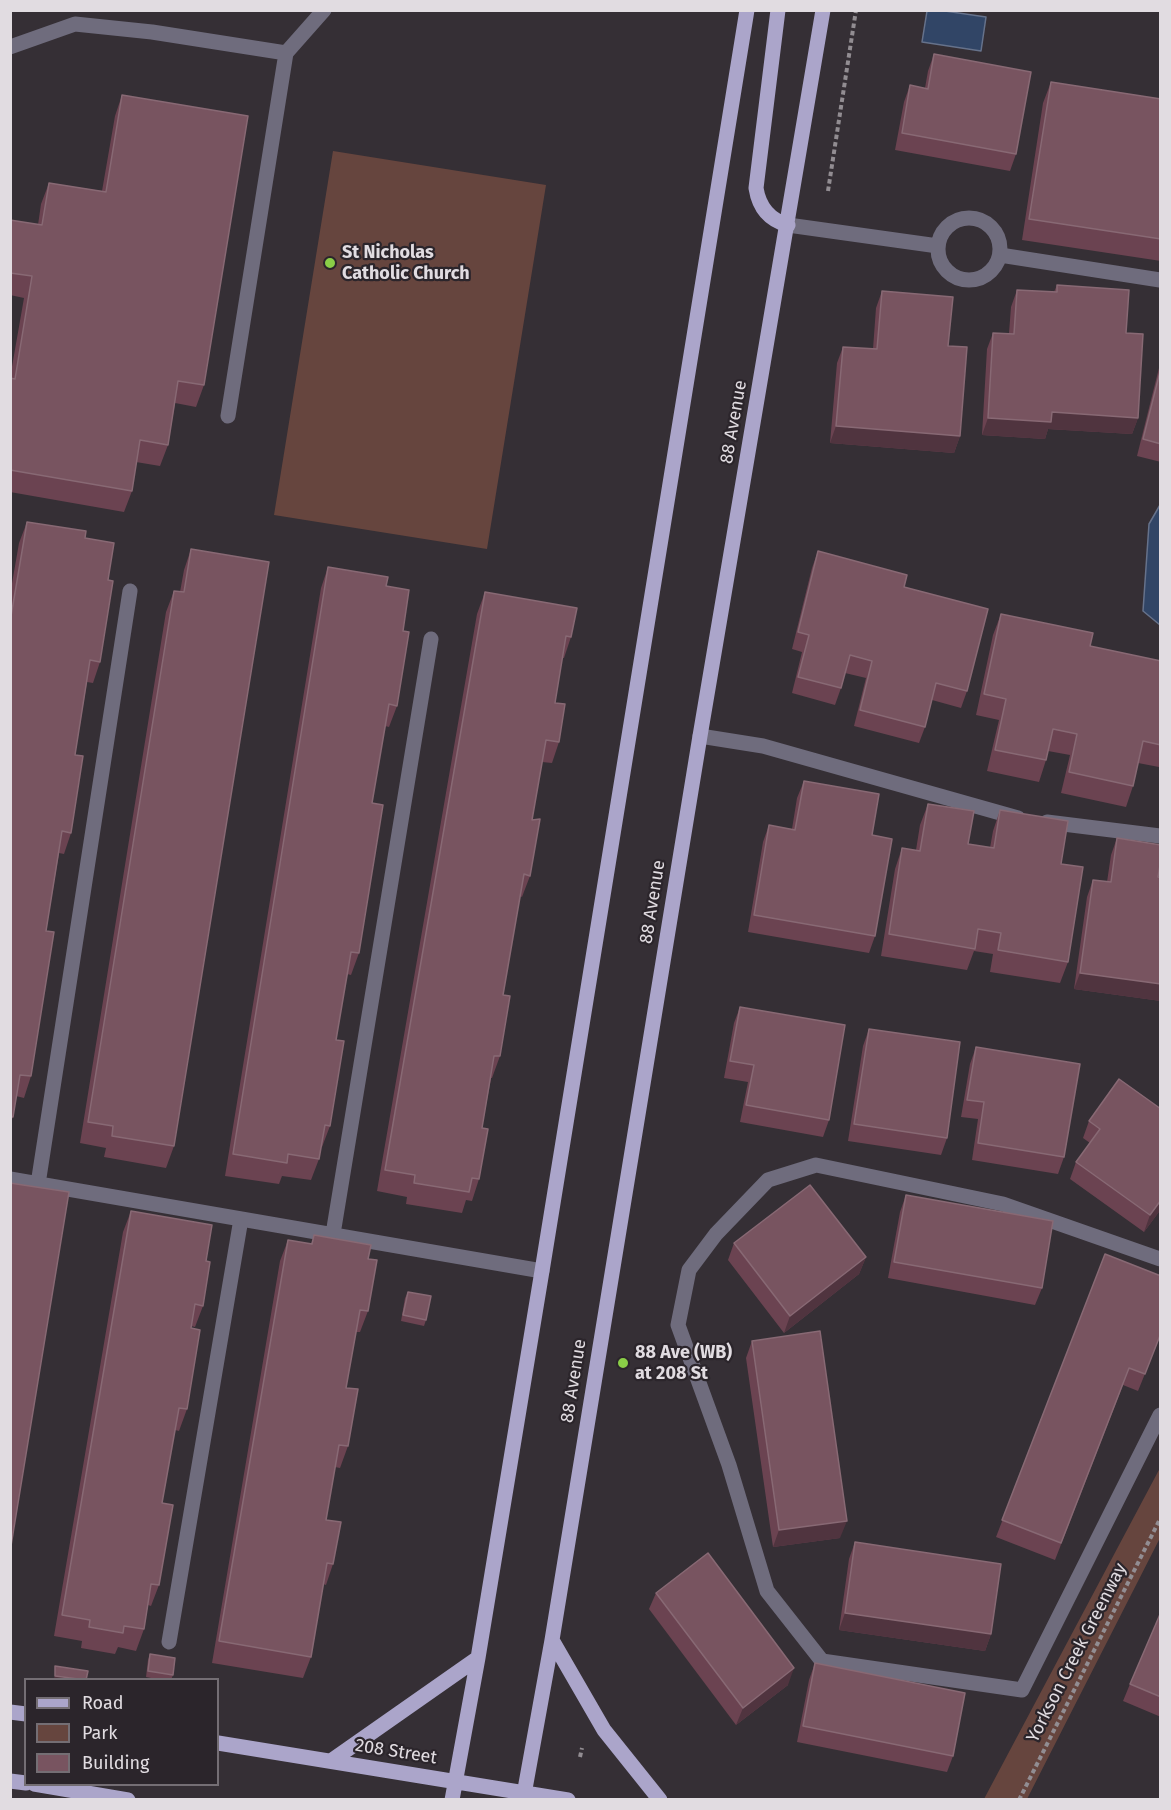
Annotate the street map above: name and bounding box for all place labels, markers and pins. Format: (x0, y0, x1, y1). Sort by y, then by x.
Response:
place label: St Nicholas Catholic Church (342, 242, 470, 284)
marker: St Nicholas Catholic Church (323, 256, 337, 270)
place label: 88 Ave (WB) at 208 St (635, 1342, 732, 1384)
marker: 88 Ave (WB) at 208 St (616, 1356, 630, 1370)

